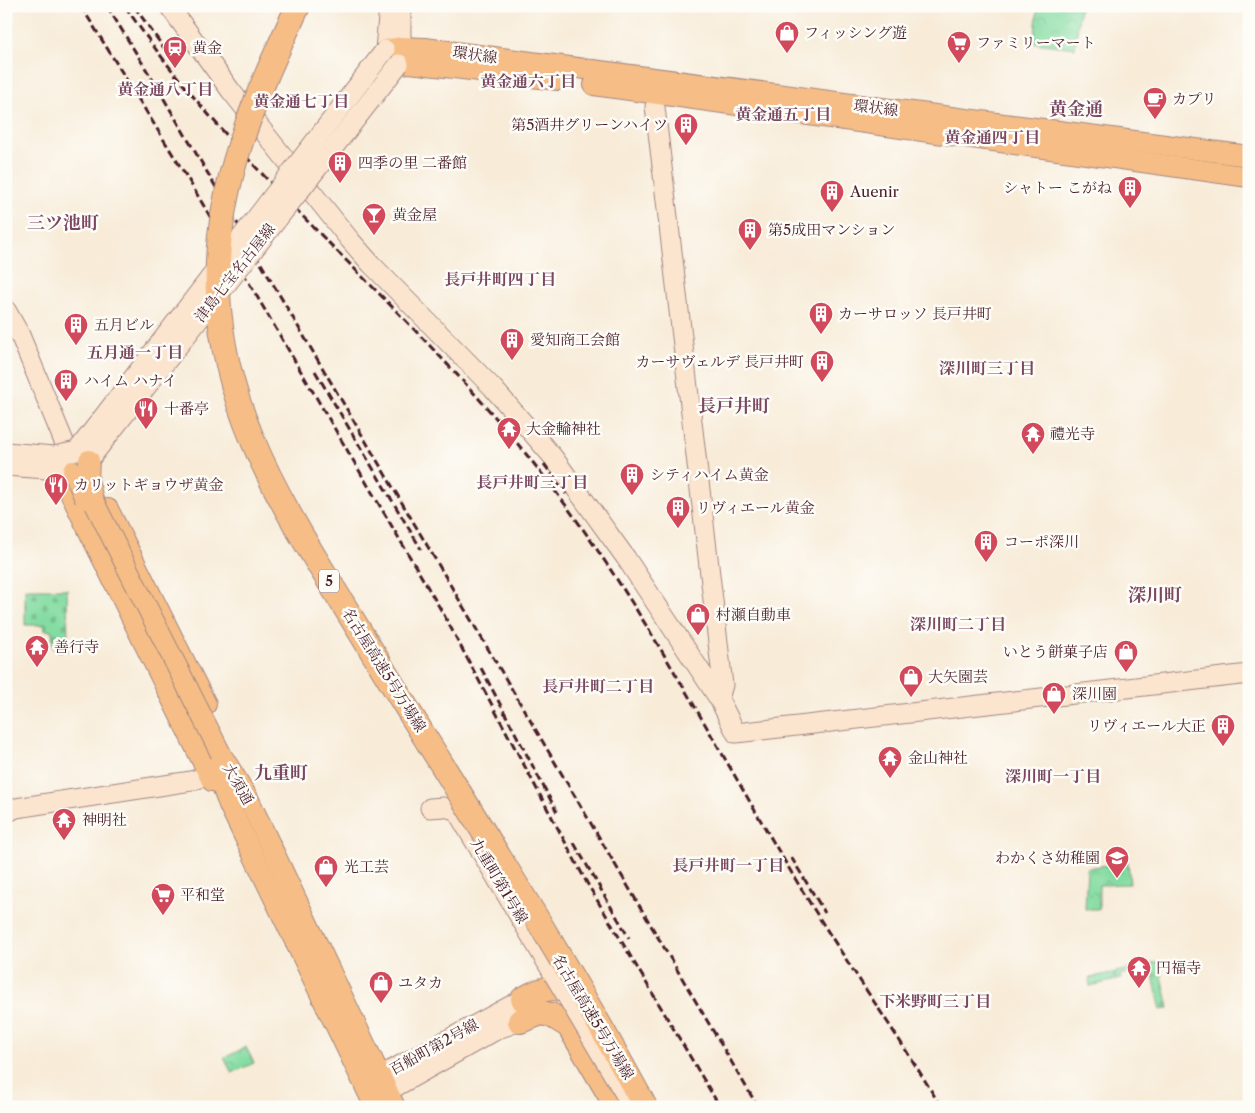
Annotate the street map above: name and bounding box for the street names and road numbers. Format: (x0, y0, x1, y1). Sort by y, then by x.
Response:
street label: 環状線 (451, 42, 499, 67)
street label: 環状線 (853, 95, 900, 120)
street label: 津島七宝名古屋線 (190, 220, 279, 326)
road number: 5 (319, 570, 339, 592)
street label: 名古屋高速5号万場線 (338, 604, 430, 735)
street label: 大須通 (219, 760, 258, 808)
street label: 九重町第1号線 (466, 835, 532, 927)
street label: 名古屋高速5号万場線 (548, 950, 638, 1083)
street label: 百船町第2号線 (386, 1014, 481, 1079)

